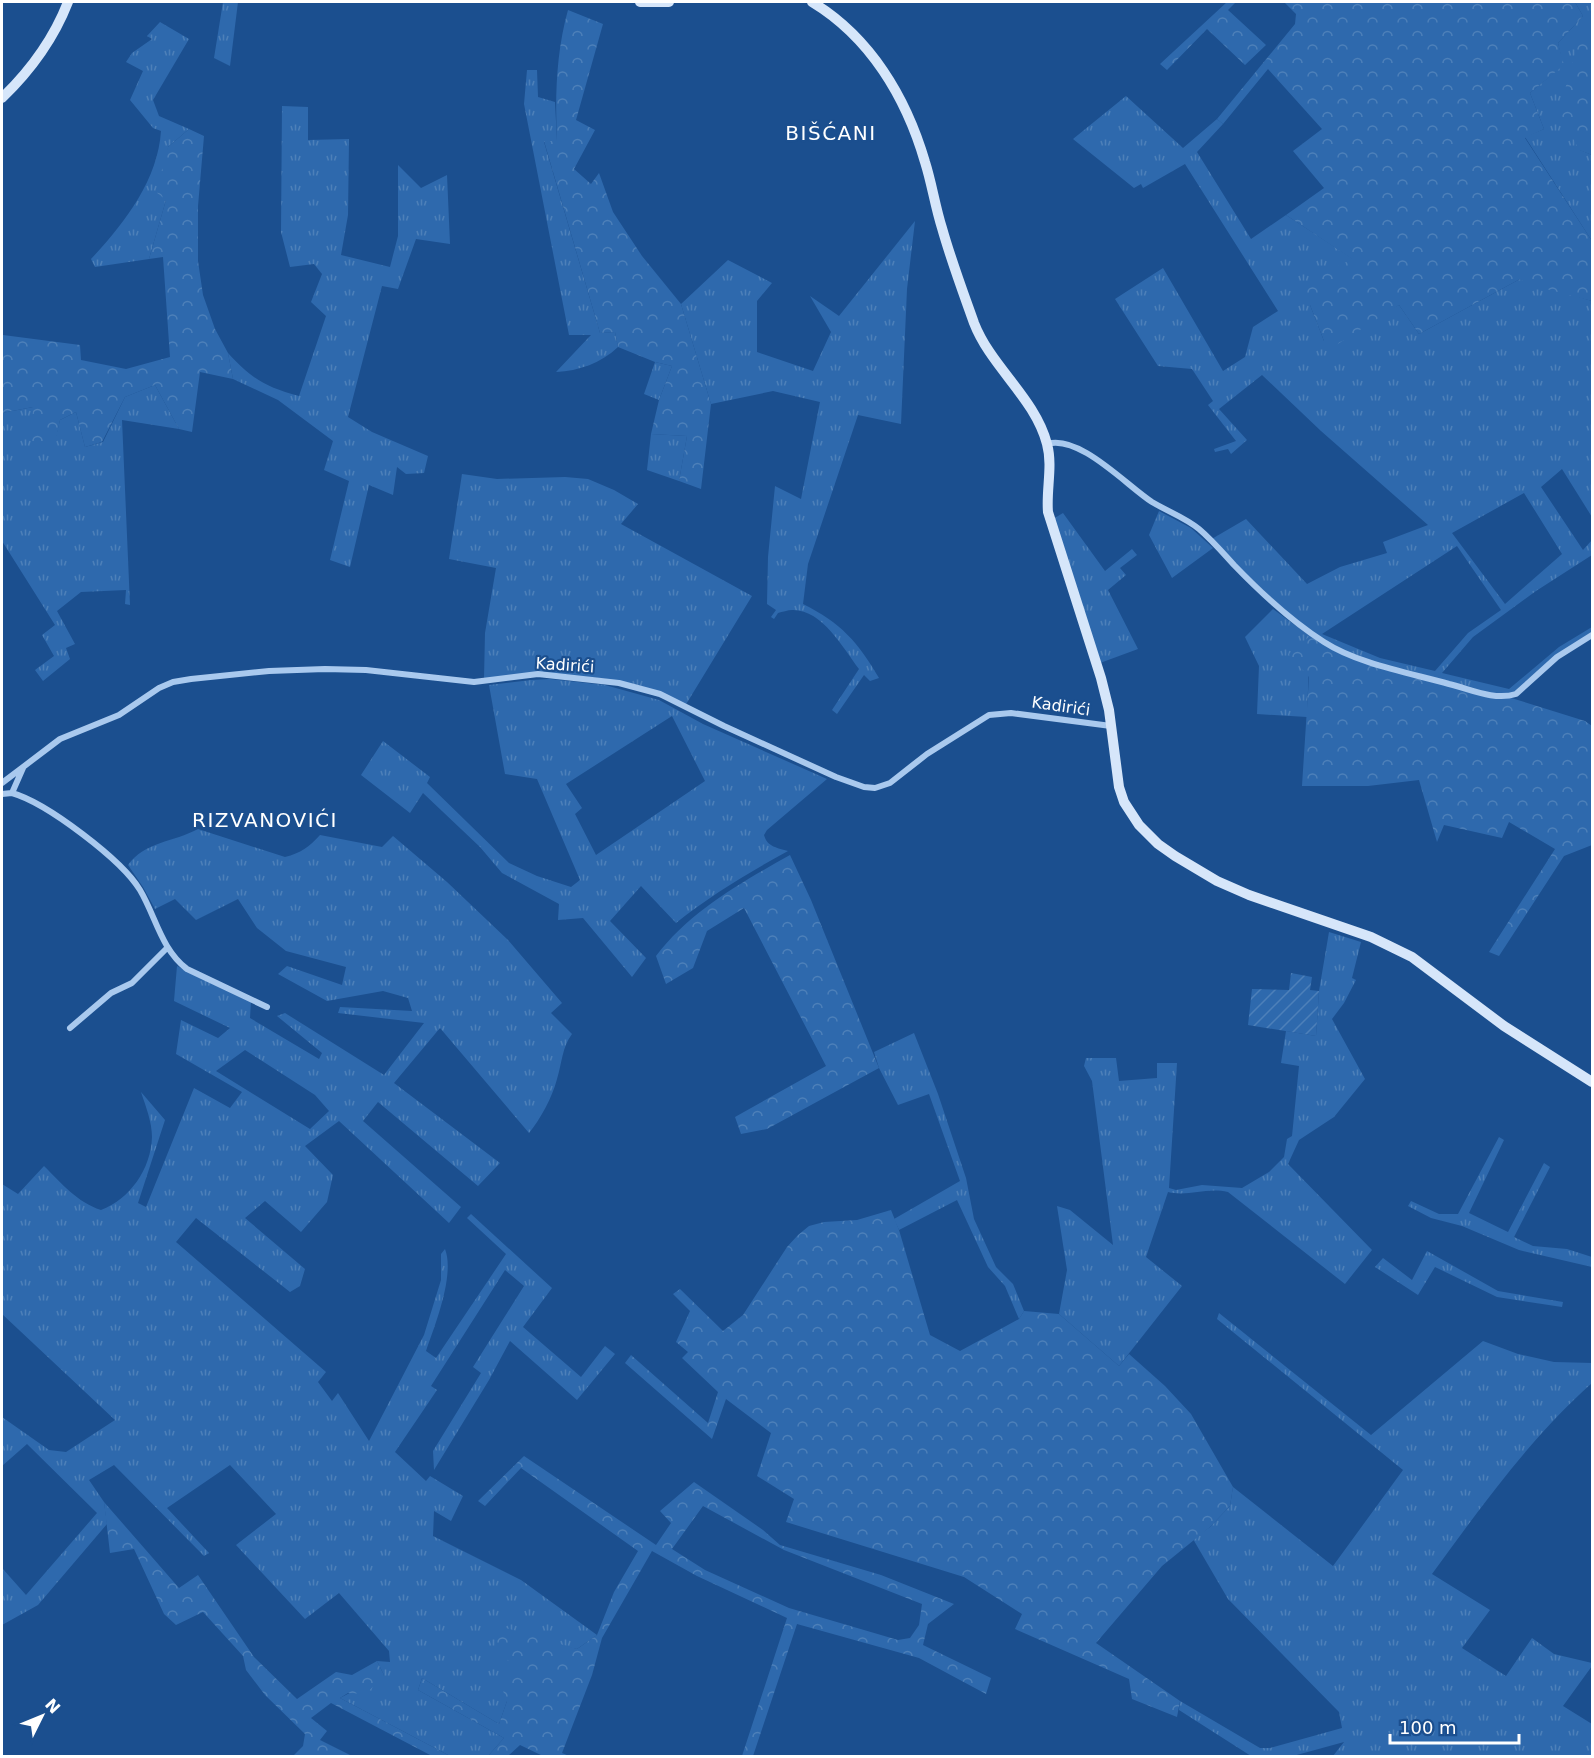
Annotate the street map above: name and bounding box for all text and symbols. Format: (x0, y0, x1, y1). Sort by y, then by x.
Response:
district label: BIŠĆANI (785, 121, 877, 145)
street label: Kadirići (535, 653, 595, 677)
street label: Kadirići (1031, 692, 1091, 720)
district label: RIZVANOVIĆI (192, 808, 338, 832)
north arrow (12, 1686, 72, 1746)
text: N (41, 1695, 64, 1717)
scale bar (1390, 1707, 1519, 1745)
text: 100 m (1399, 1717, 1457, 1738)

